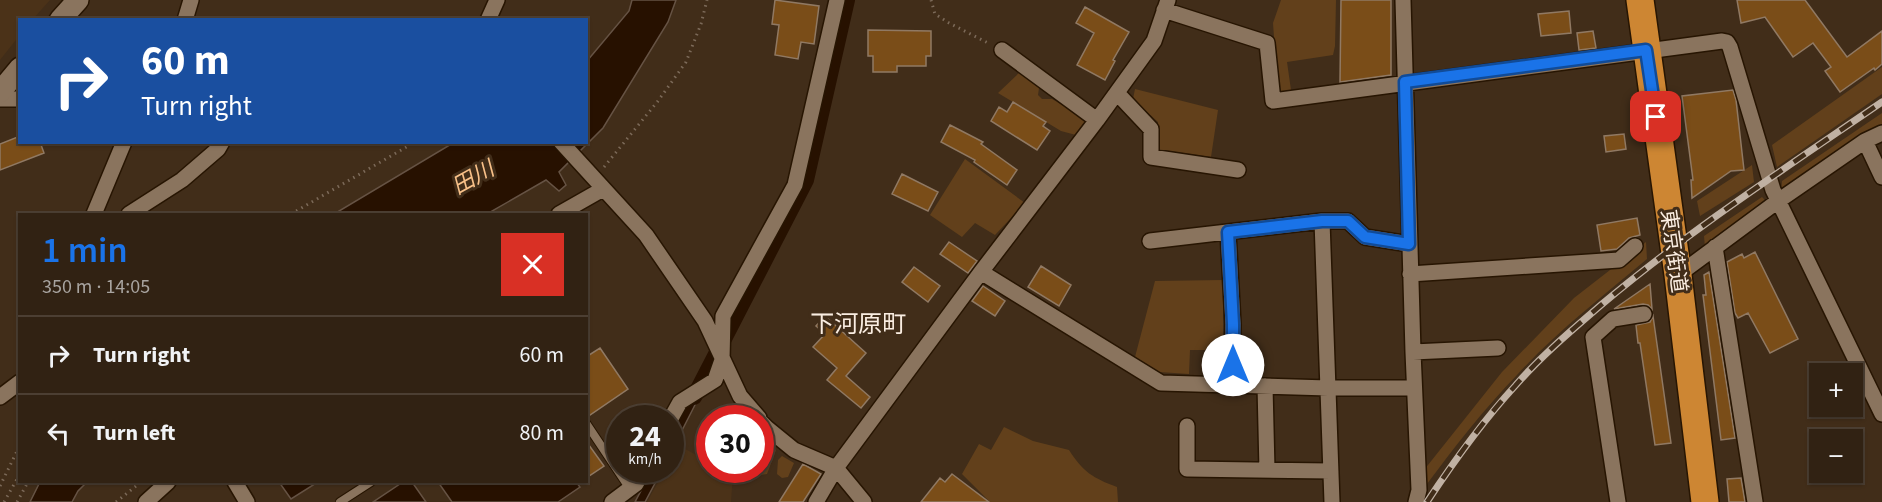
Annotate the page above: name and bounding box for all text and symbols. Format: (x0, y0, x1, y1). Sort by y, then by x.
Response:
text: 60 m (141, 31, 230, 91)
icon: right (42, 42, 120, 120)
text: Turn right (141, 87, 252, 126)
pin (1630, 91, 1681, 142)
icon: arrive (1639, 100, 1672, 133)
water label: 田川 (446, 152, 502, 203)
street label: 東京街道 (1653, 207, 1695, 295)
text: 1 min (42, 225, 128, 276)
button: close (501, 233, 564, 296)
text: 350 m · 14:05 (42, 273, 150, 301)
district label: 下河原町 (810, 307, 906, 342)
position arrow (1201, 333, 1265, 397)
icon: right (42, 339, 75, 372)
text: Turn right (93, 339, 190, 371)
text: 60 m (519, 339, 564, 371)
map controls (1809, 363, 1863, 483)
button: + (1809, 363, 1863, 417)
speed limit sign: 30 (696, 405, 774, 483)
text: 24 (629, 415, 661, 458)
icon: left (42, 417, 75, 450)
text: Turn left (93, 417, 175, 449)
text: 80 m (519, 417, 564, 449)
button: − (1809, 429, 1863, 483)
text: km/h (628, 449, 662, 470)

